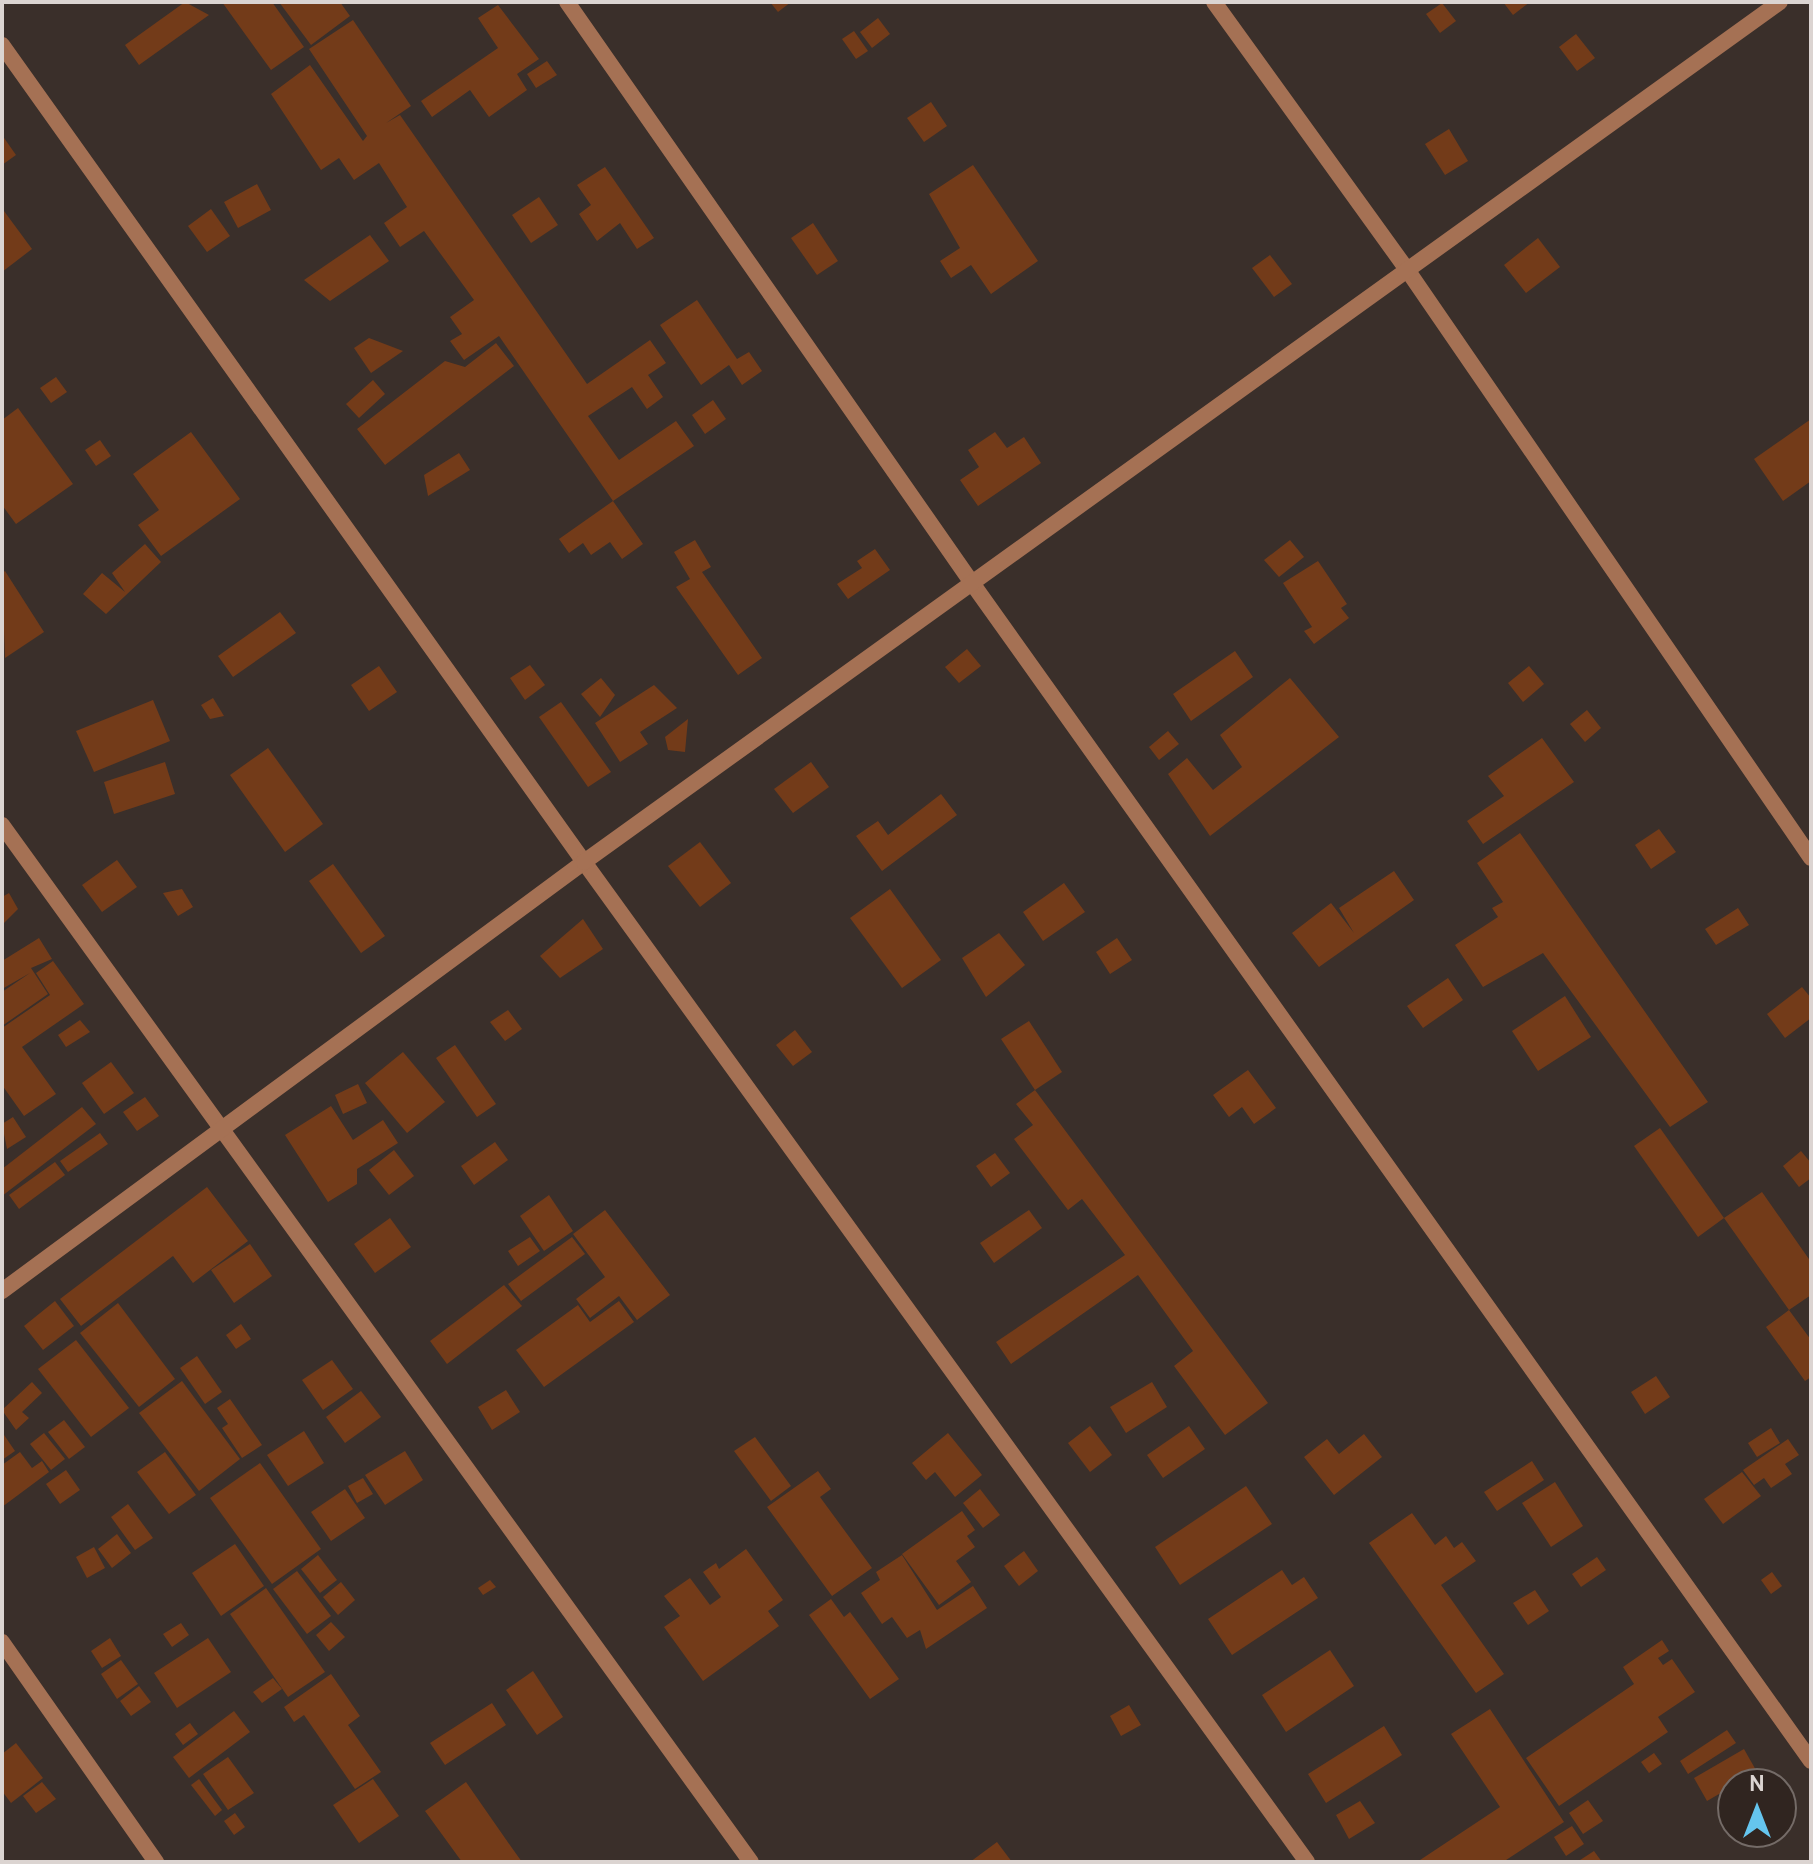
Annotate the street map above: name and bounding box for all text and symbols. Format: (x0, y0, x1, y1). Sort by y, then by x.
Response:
north arrow (1717, 1768, 1797, 1848)
text: N (1749, 1772, 1765, 1799)

